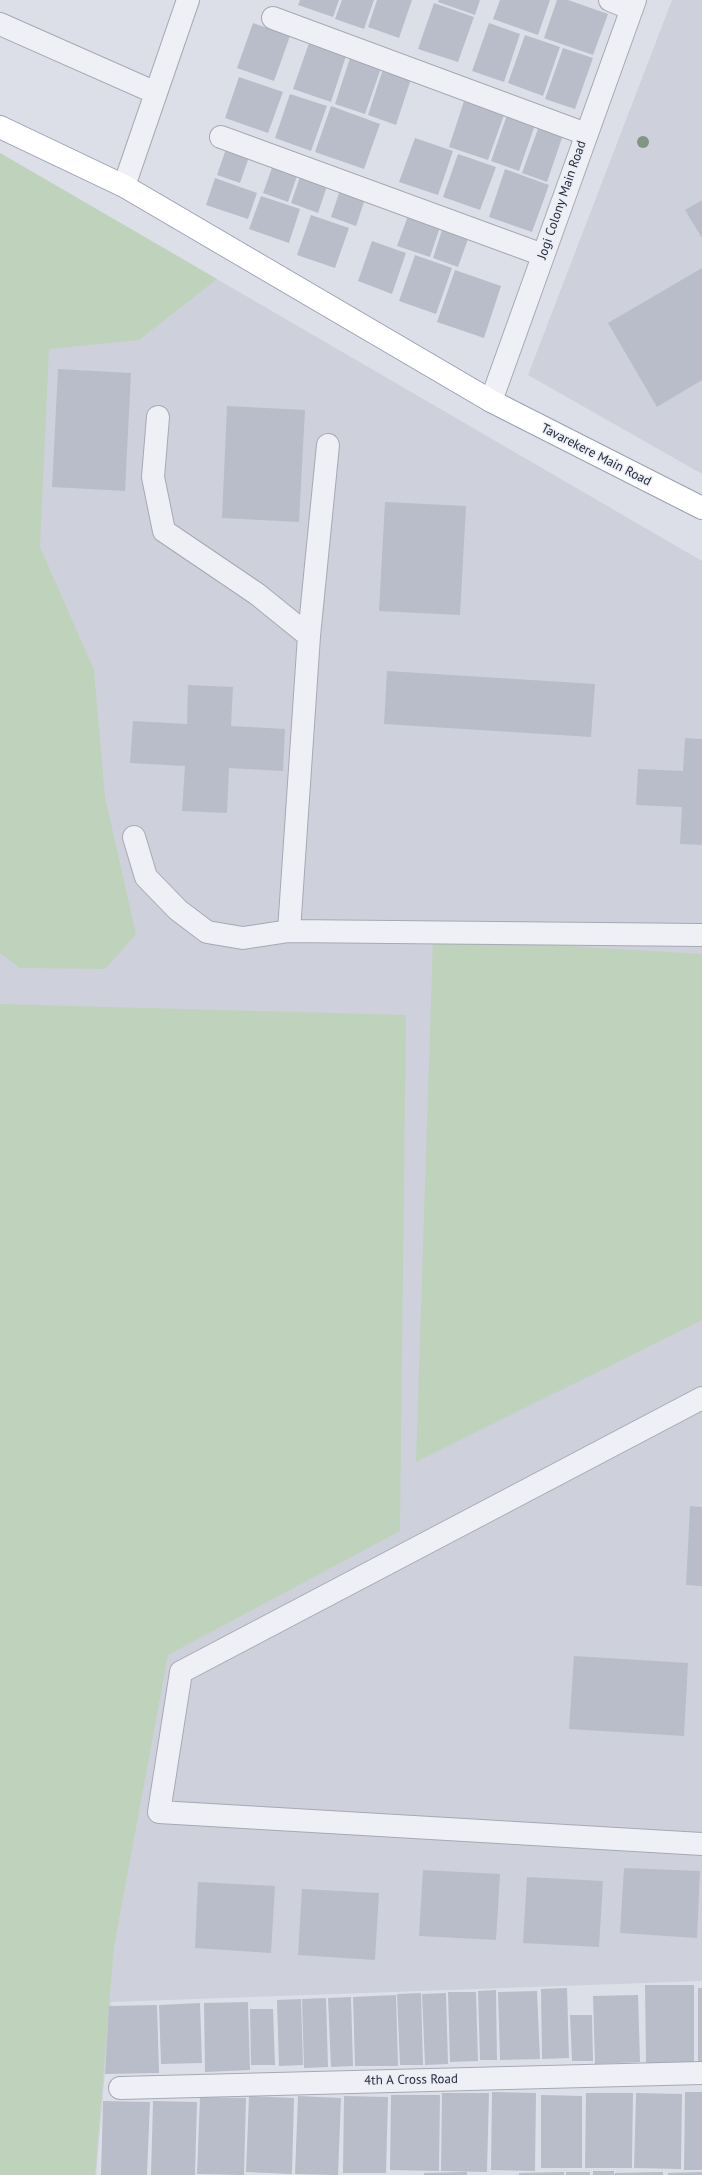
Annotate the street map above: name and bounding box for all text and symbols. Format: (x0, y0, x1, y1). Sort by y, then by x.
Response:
street label: Jogi Colony Main Road (534, 139, 590, 261)
street label: Tavarekere Main Road (538, 420, 654, 490)
street label: 4th A Cross Road (364, 2071, 458, 2089)

